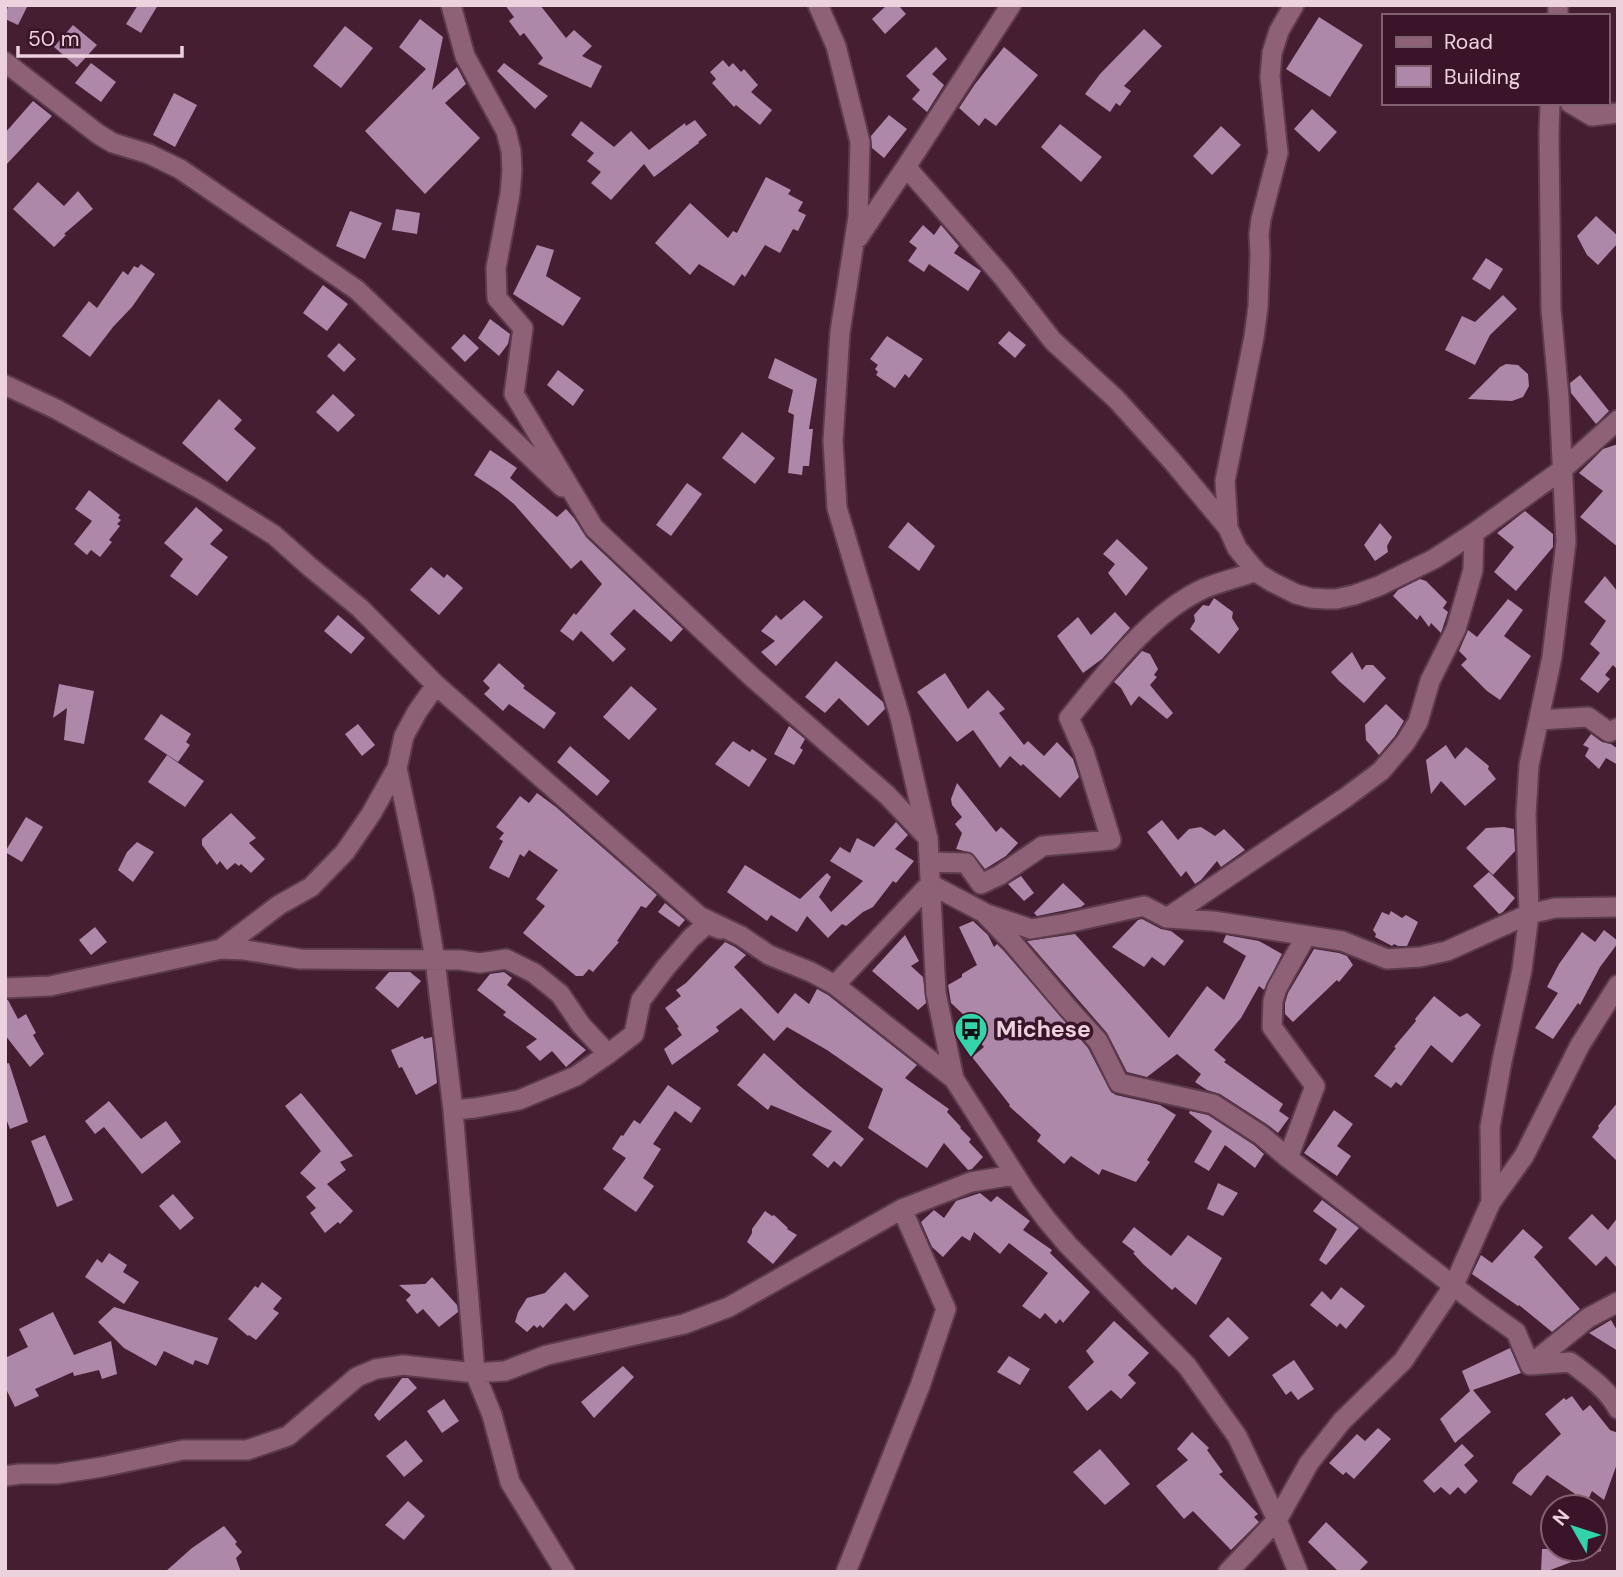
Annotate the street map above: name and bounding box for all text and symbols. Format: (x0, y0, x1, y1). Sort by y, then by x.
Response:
scale bar (18, 14, 182, 58)
legend (1382, 14, 1609, 105)
text: 50 m (28, 25, 79, 53)
text: Road (1444, 28, 1493, 56)
text: Building (1444, 63, 1521, 91)
bus stop icon: Michese (952, 1010, 990, 1059)
place label: Michese (996, 1014, 1091, 1044)
north arrow (1539, 1493, 1609, 1563)
text: N (1547, 1504, 1575, 1531)

